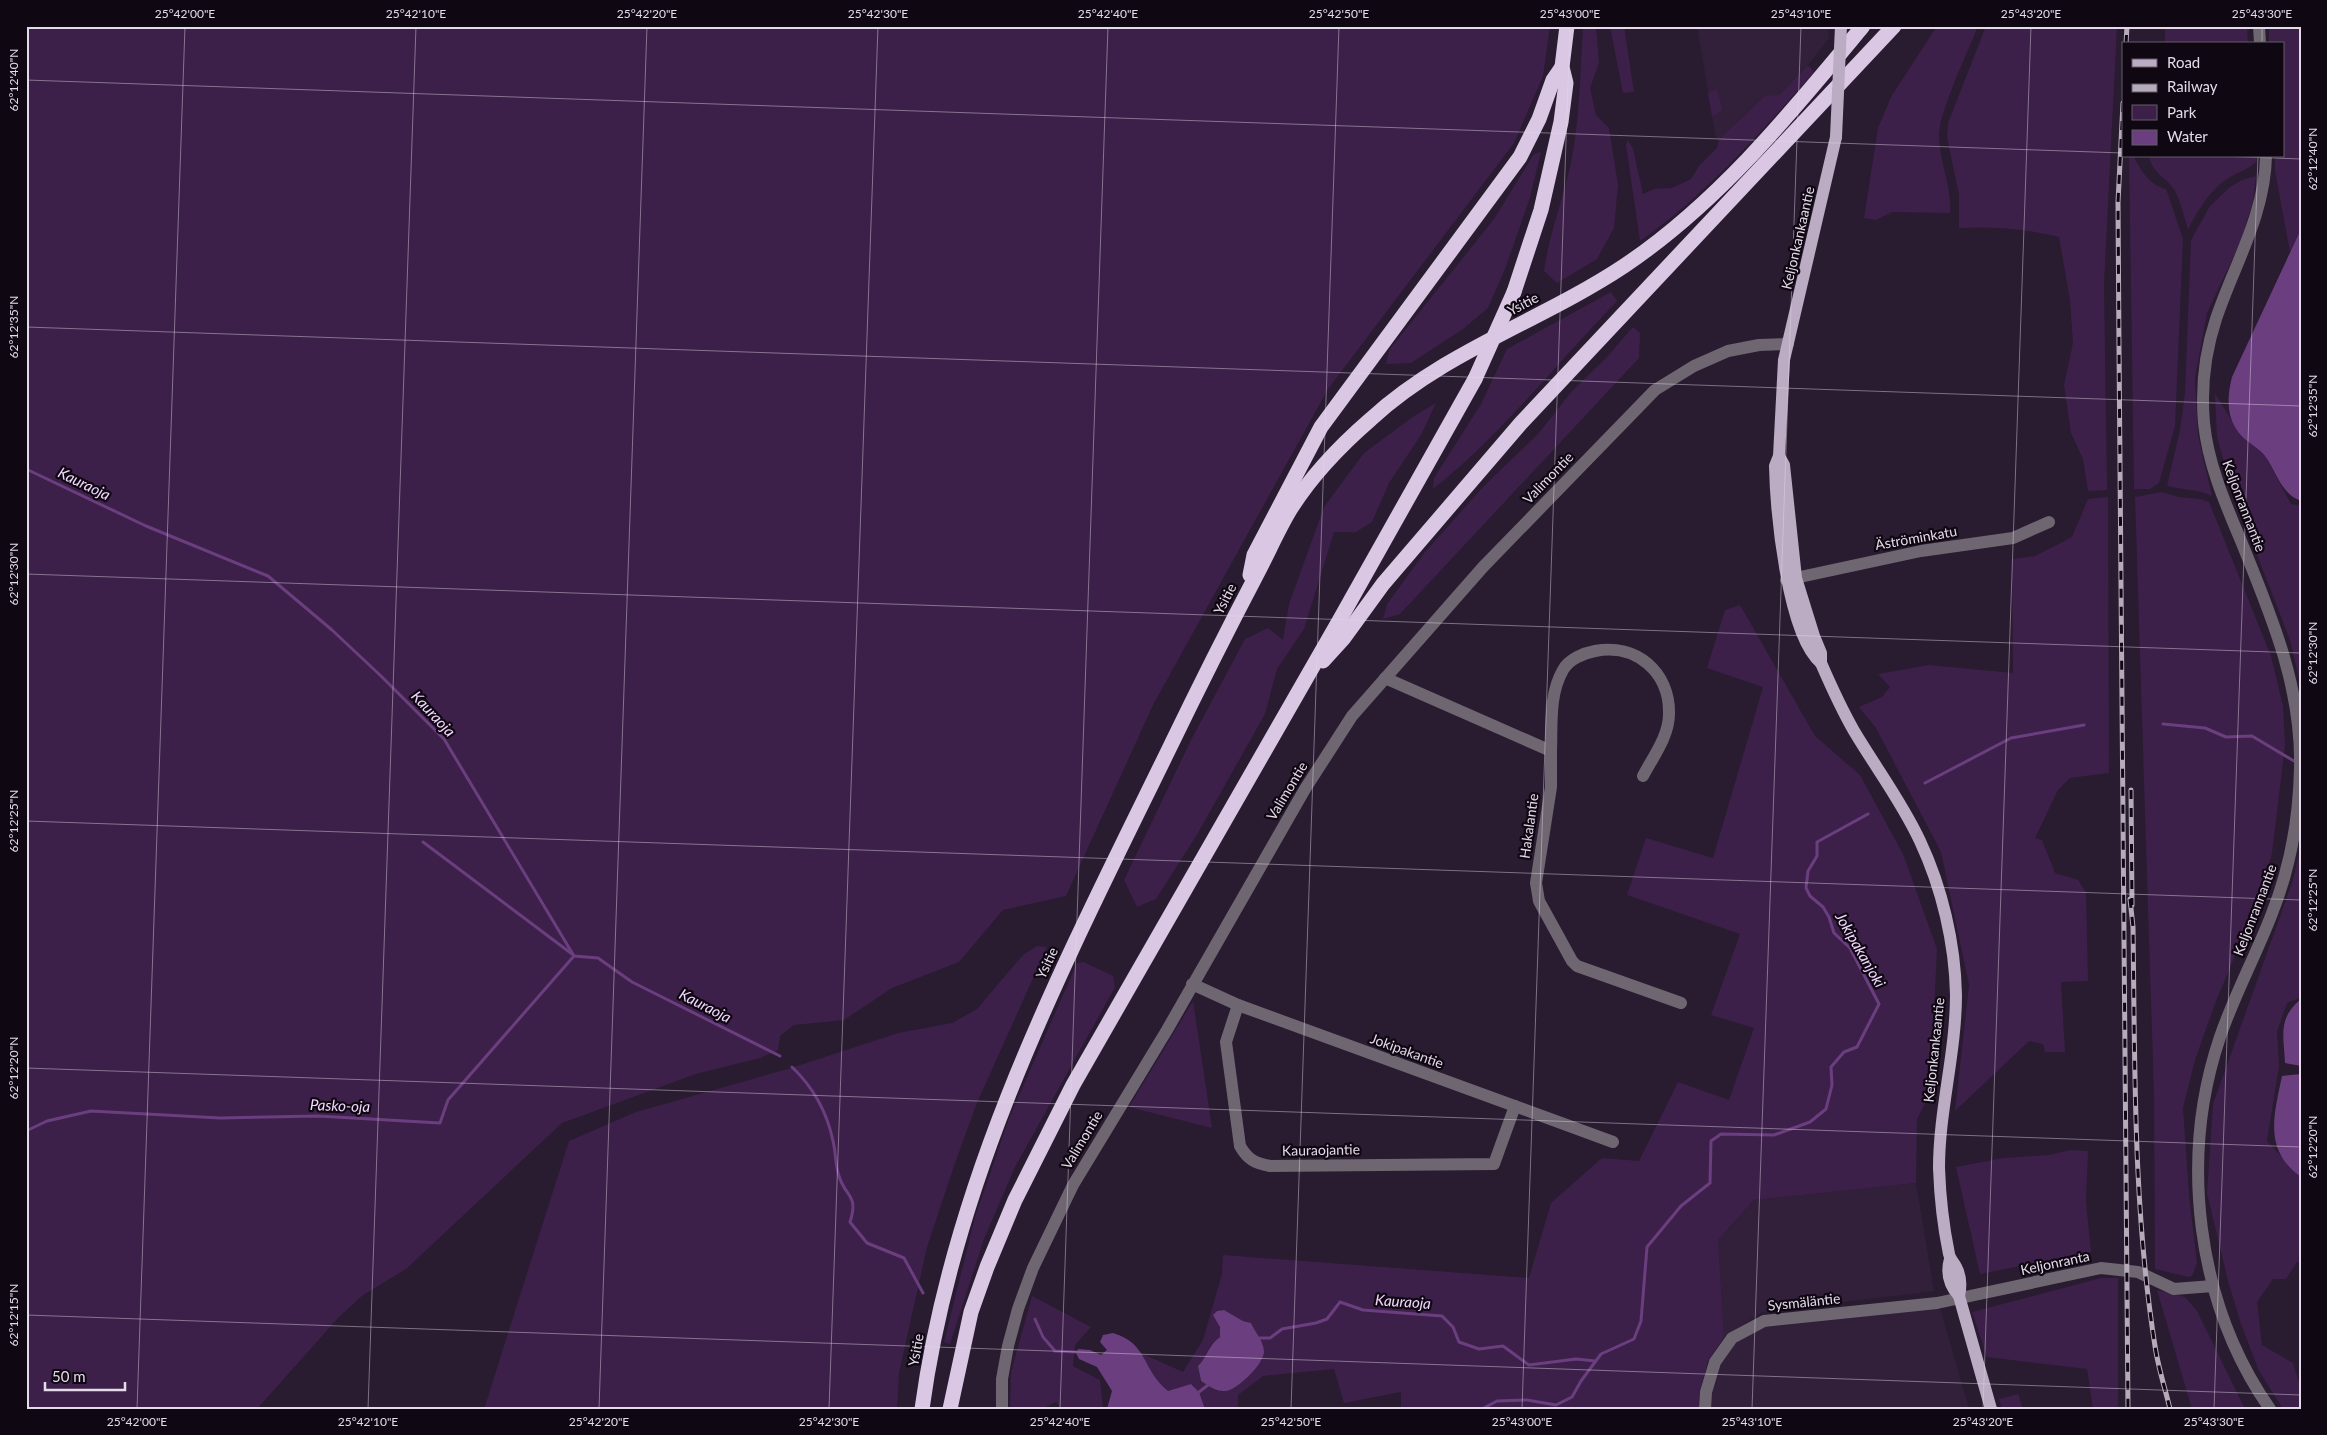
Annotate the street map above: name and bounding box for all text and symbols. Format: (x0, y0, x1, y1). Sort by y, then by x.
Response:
text: 25°42'00"E (155, 6, 215, 21)
text: 25°42'10"E (386, 6, 446, 21)
text: 25°42'20"E (617, 6, 677, 21)
text: 25°42'30"E (848, 6, 908, 21)
text: 25°42'40"E (1078, 6, 1138, 21)
text: 25°42'50"E (1309, 6, 1369, 21)
text: 25°43'00"E (1540, 6, 1600, 21)
text: 25°43'10"E (1771, 6, 1831, 21)
text: 25°43'20"E (2001, 6, 2061, 21)
text: 25°43'30"E (2232, 6, 2292, 21)
legend (2122, 42, 2284, 158)
text: 62°12'40"N (6, 49, 21, 111)
text: Road (2167, 53, 2200, 71)
text: Railway (2167, 77, 2218, 95)
text: Park (2167, 103, 2197, 121)
text: Water (2167, 127, 2208, 145)
text: 62°12'40"N (2305, 128, 2320, 190)
street label: Keljonkankaantie (1777, 185, 1818, 291)
street label: Ysitie (1504, 288, 1541, 319)
text: 62°12'35"N (6, 296, 21, 358)
text: 62°12'35"N (2305, 375, 2320, 437)
street label: Valimontie (1519, 448, 1576, 507)
street label: Keljonrannantie (2219, 458, 2270, 554)
water label: Kauraoja (55, 463, 114, 504)
street label: Äströminkatu (1874, 522, 1958, 553)
text: 62°12'30"N (6, 543, 21, 605)
street label: Ysitie (1210, 580, 1240, 617)
text: 62°12'30"N (2305, 622, 2320, 684)
water label: Kauraoja (408, 687, 460, 740)
street label: Valimontie (1262, 758, 1311, 823)
text: 62°12'25"N (6, 790, 21, 852)
street label: Hakalantie (1516, 792, 1541, 860)
street label: Keljonrannantie (2229, 862, 2280, 958)
text: 62°12'25"N (2305, 869, 2320, 931)
water label: Jokipakanjoki (1832, 908, 1890, 991)
street label: Ysitie (1032, 944, 1061, 981)
water label: Kauraoja (677, 984, 735, 1026)
street label: Keljonkankaantie (1920, 997, 1947, 1103)
street label: Jokipakantie (1368, 1029, 1446, 1072)
text: 62°12'20"N (6, 1037, 21, 1099)
water label: Pasko-oja (310, 1095, 371, 1115)
street label: Valimontie (1057, 1107, 1106, 1172)
text: 62°12'20"N (2305, 1116, 2320, 1178)
street label: Kauraojantie (1282, 1140, 1360, 1159)
street label: Keljonranta (2019, 1247, 2091, 1278)
text: 62°12'15"N (6, 1284, 21, 1346)
street label: Sysmäläntie (1767, 1289, 1841, 1314)
water label: Kauraoja (1375, 1290, 1432, 1312)
street label: Ysitie (904, 1332, 927, 1367)
scale bar (45, 1360, 125, 1392)
text: 50 m (52, 1367, 86, 1385)
text: 25°42'00"E (107, 1414, 167, 1429)
text: 25°42'10"E (338, 1414, 398, 1429)
text: 25°42'20"E (569, 1414, 629, 1429)
text: 25°42'30"E (799, 1414, 859, 1429)
text: 25°42'40"E (1030, 1414, 1090, 1429)
text: 25°42'50"E (1261, 1414, 1321, 1429)
text: 25°43'00"E (1492, 1414, 1552, 1429)
text: 25°43'10"E (1722, 1414, 1782, 1429)
text: 25°43'20"E (1953, 1414, 2013, 1429)
text: 25°43'30"E (2184, 1414, 2244, 1429)

